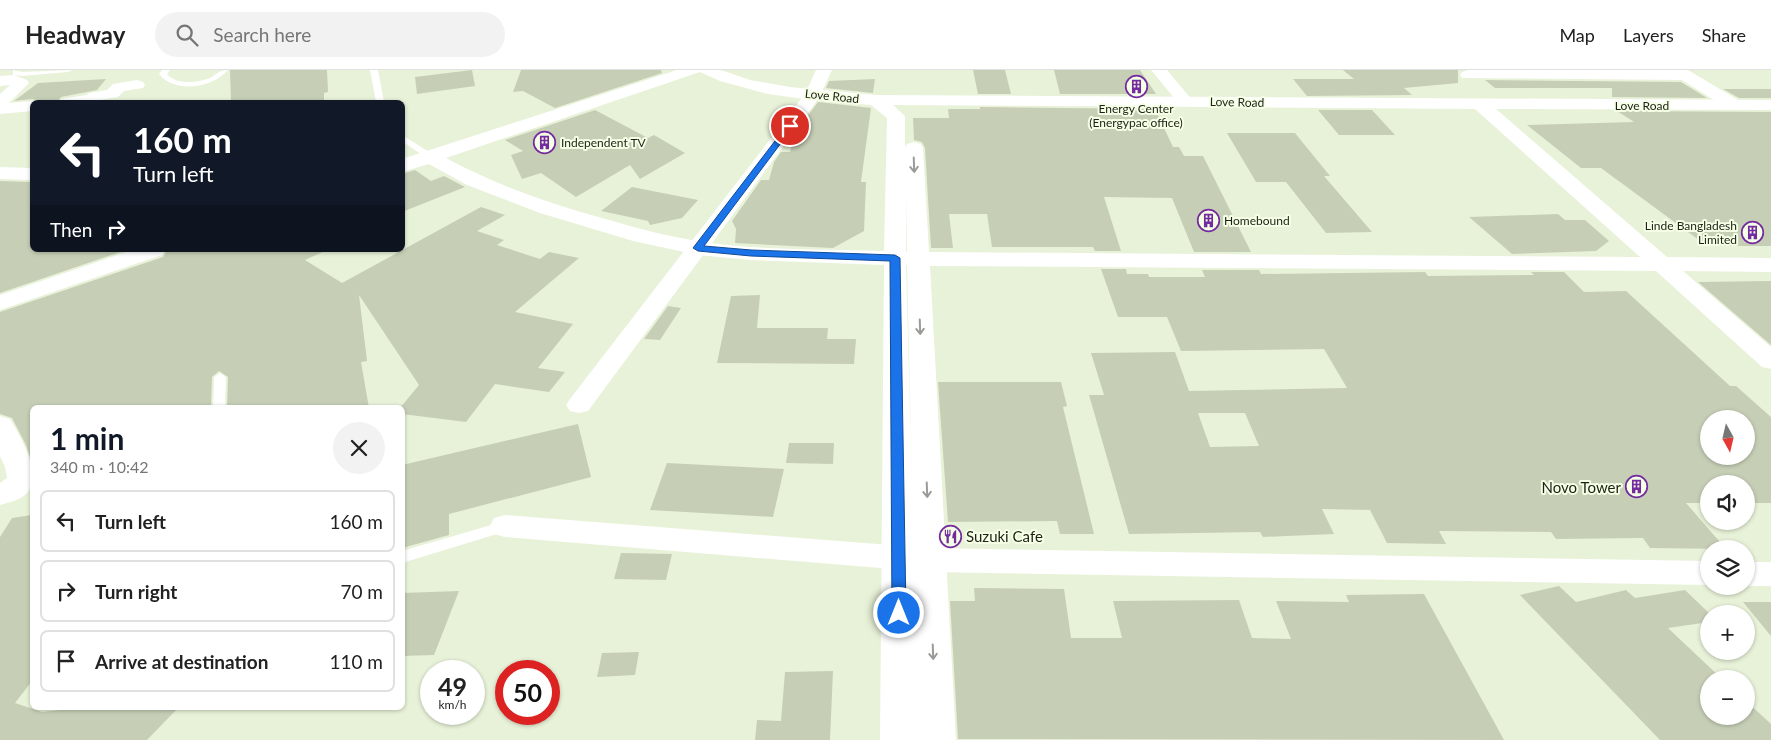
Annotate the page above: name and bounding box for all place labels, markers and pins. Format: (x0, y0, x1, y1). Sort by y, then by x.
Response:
building icon: Energy Center (Energypac office) (1124, 75, 1148, 99)
place label: Energy Center (Energypac office) (1089, 101, 1183, 130)
pin (769, 105, 811, 147)
building icon: Independent TV (533, 130, 557, 154)
place label: Independent TV (561, 135, 647, 150)
building icon: Homebound (1196, 208, 1220, 232)
place label: Homebound (1224, 213, 1290, 228)
place label: Linde Bangladesh Limited (1645, 218, 1737, 247)
building icon: Linde Bangladesh Limited (1741, 220, 1765, 244)
building icon: Novo Tower (1625, 475, 1649, 499)
place label: Novo Tower (1542, 478, 1622, 496)
restaurant icon: Suzuki Cafe (938, 524, 962, 548)
place label: Suzuki Cafe (966, 527, 1043, 545)

